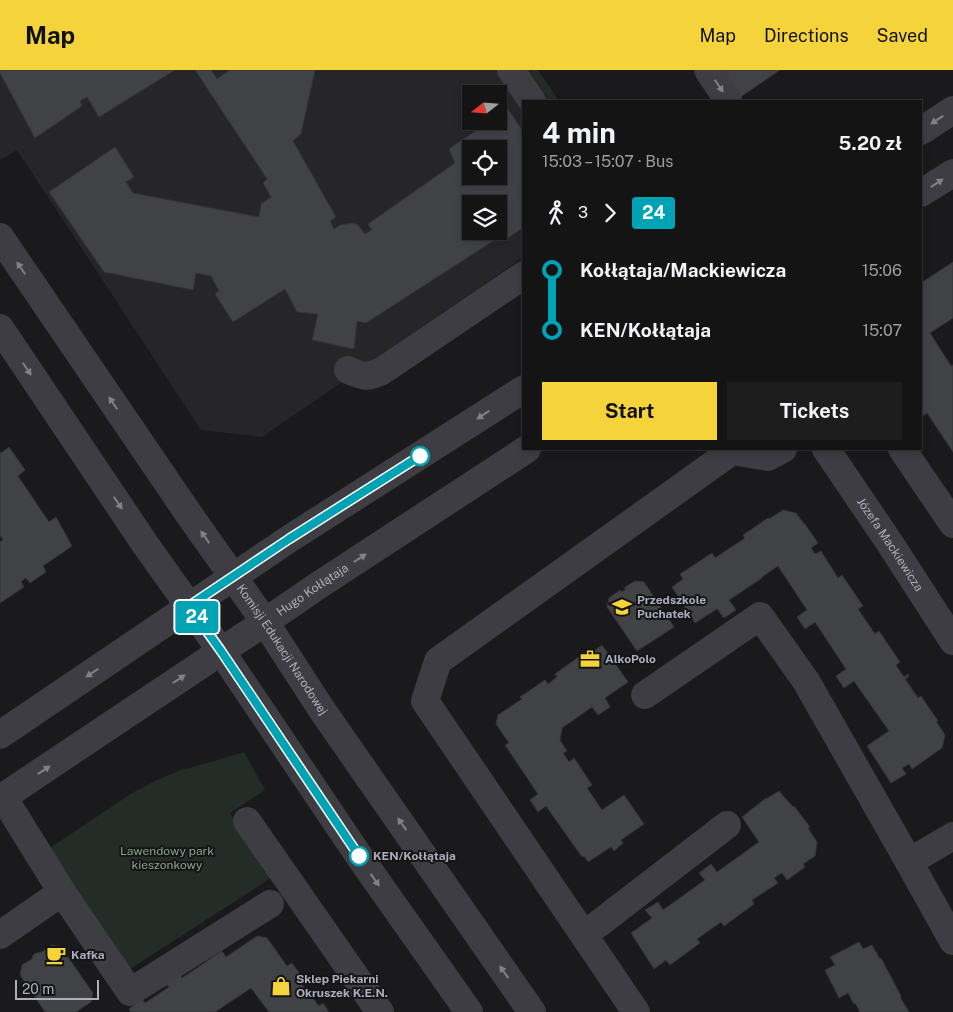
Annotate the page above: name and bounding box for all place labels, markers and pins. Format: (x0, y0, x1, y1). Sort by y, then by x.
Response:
unlabelled marker (410, 446, 430, 466)
place label: Przedszkole Puchatek (637, 593, 706, 621)
school or university icon: Przedszkole Puchatek (611, 596, 633, 618)
office icon: AlkoPolo (579, 648, 601, 670)
place label: AlkoPolo (605, 652, 656, 666)
marker: KEN/Kołłątaja (349, 846, 369, 866)
place label: KEN/Kołłątaja (373, 849, 456, 863)
cafe icon: Kafka (45, 944, 67, 966)
place label: Kafka (71, 948, 105, 962)
place label: Sklep Piekarni Okruszek K.E.N. (296, 972, 388, 1000)
shop icon: Sklep Piekarni Okruszek K.E.N. (270, 975, 292, 997)

